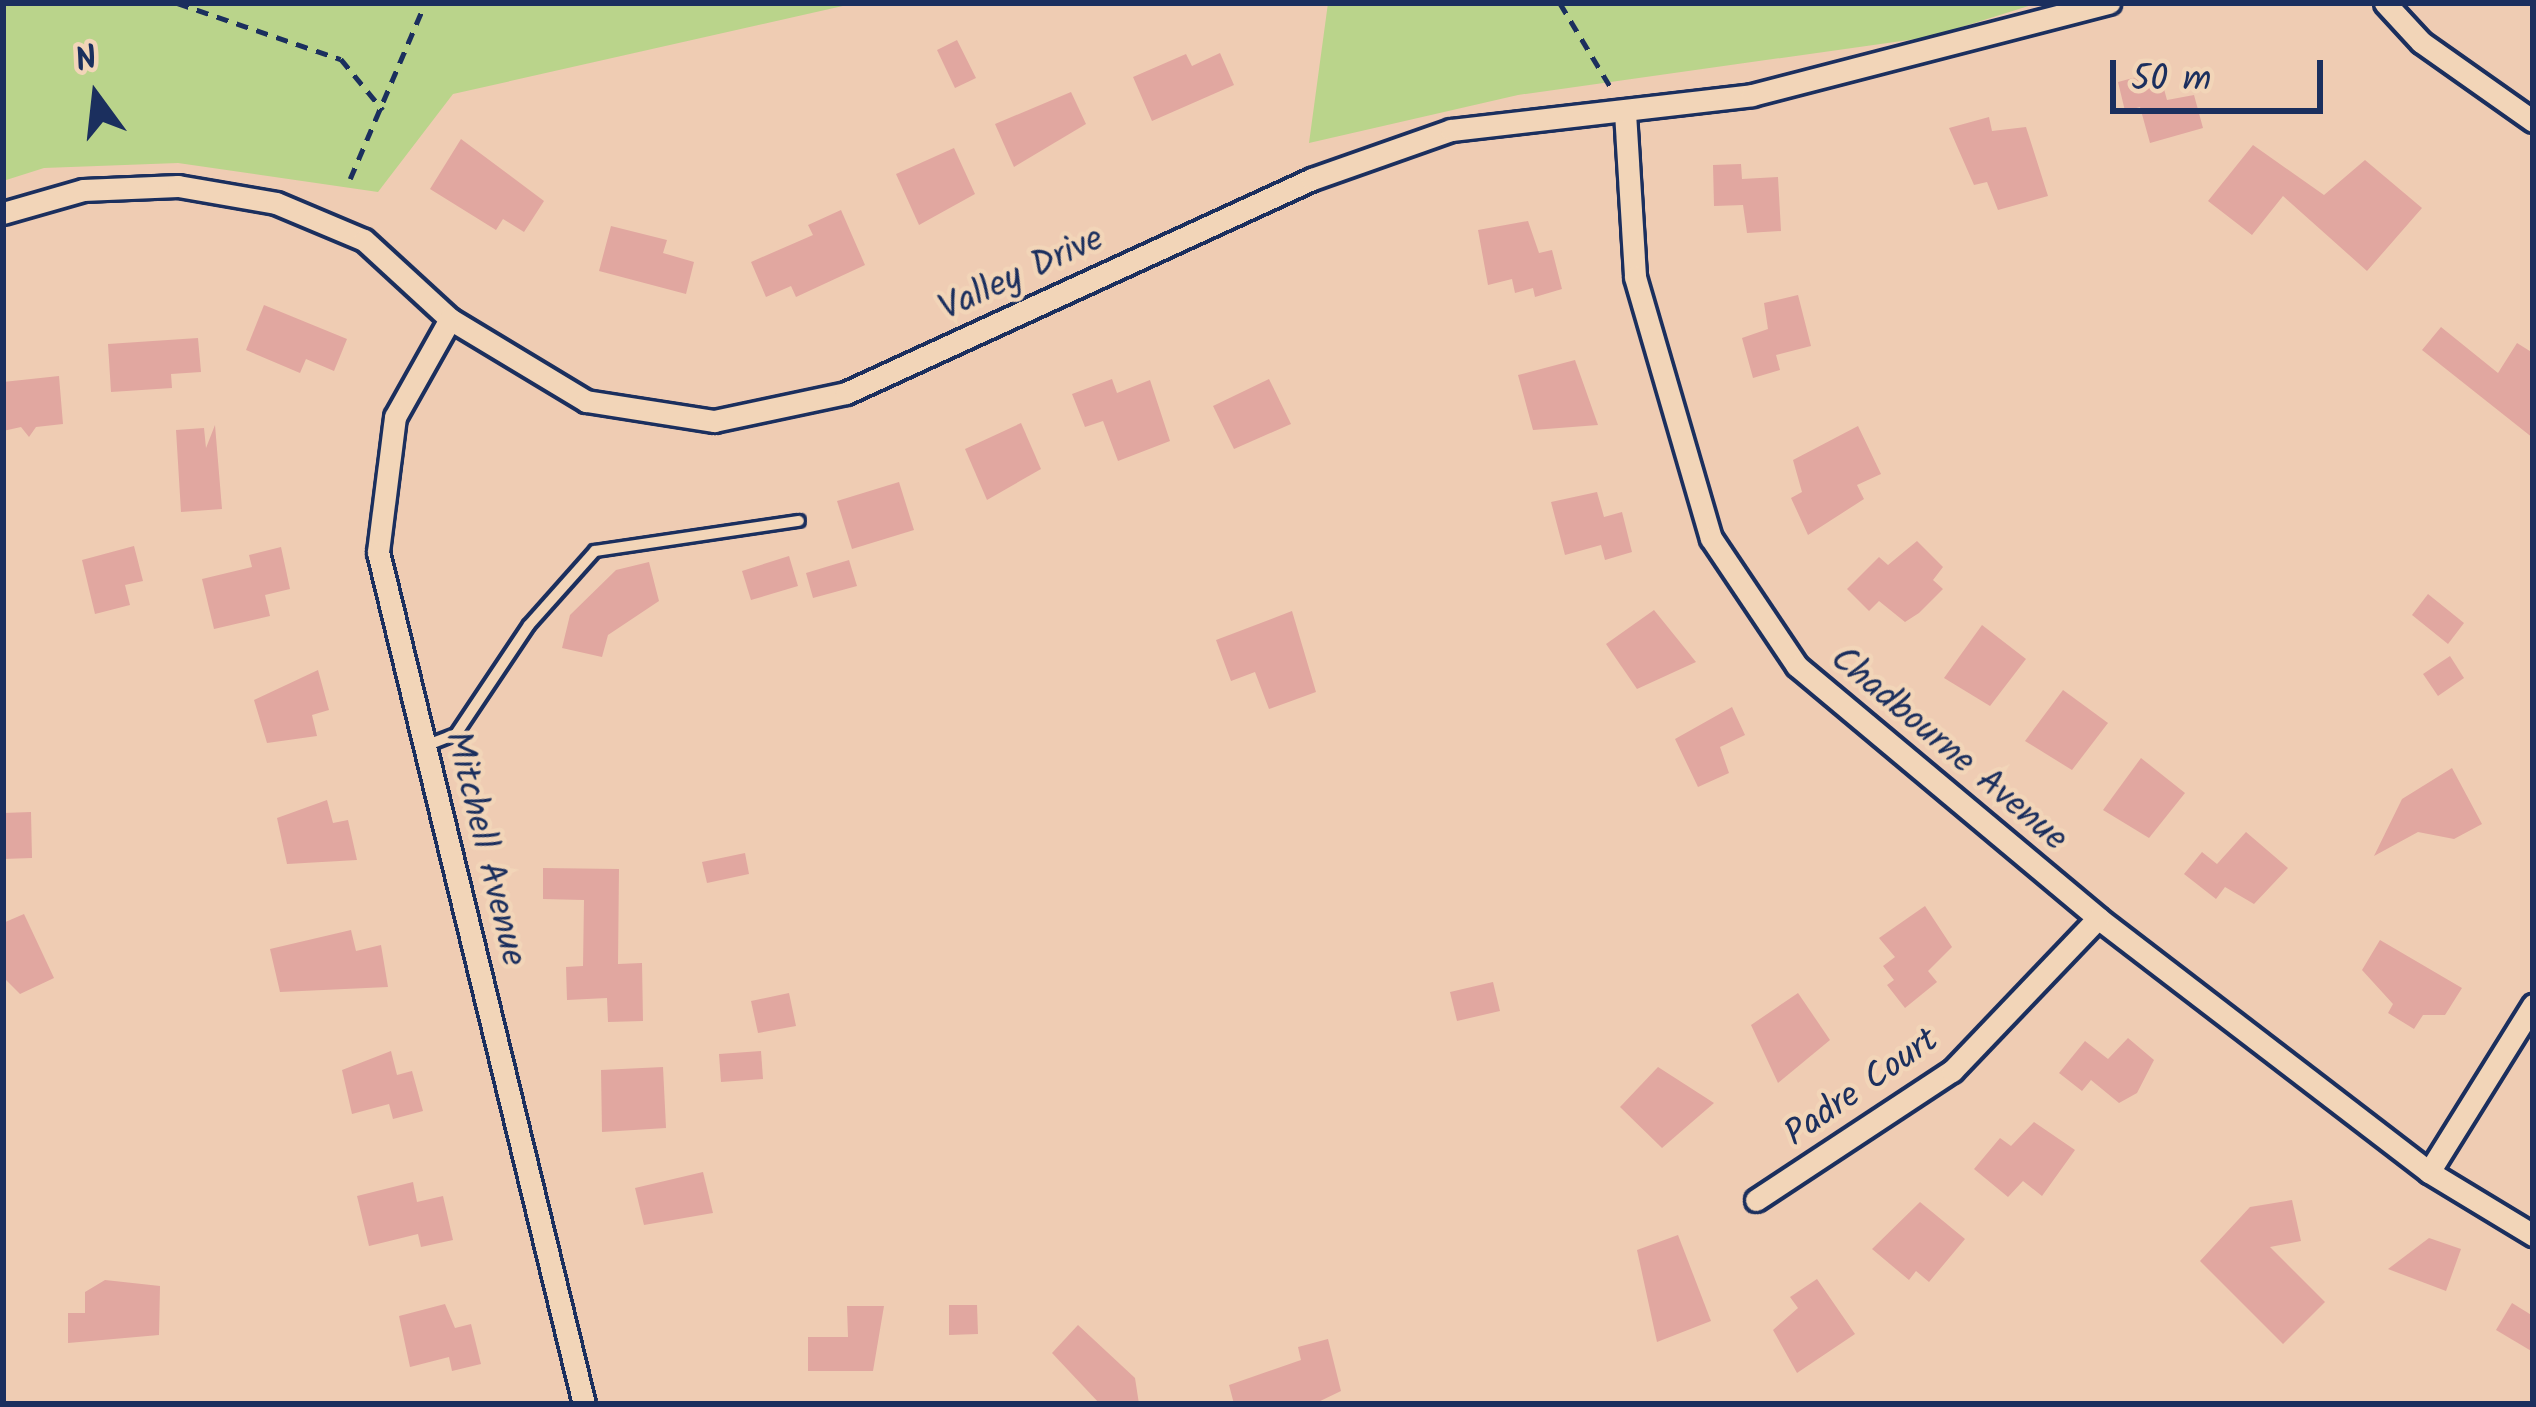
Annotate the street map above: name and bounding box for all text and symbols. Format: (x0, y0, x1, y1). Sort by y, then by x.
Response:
text: N (70, 32, 103, 89)
north arrow (36, 36, 156, 156)
scale bar (2116, 36, 2329, 110)
text: 50 m (2131, 52, 2211, 109)
street label: Valley Drive (933, 218, 1111, 332)
street label: Chadbourne Avenue (1821, 638, 2075, 862)
street label: Mitchell Avenue (434, 727, 534, 971)
street label: Padre Court (1777, 1019, 1947, 1157)

